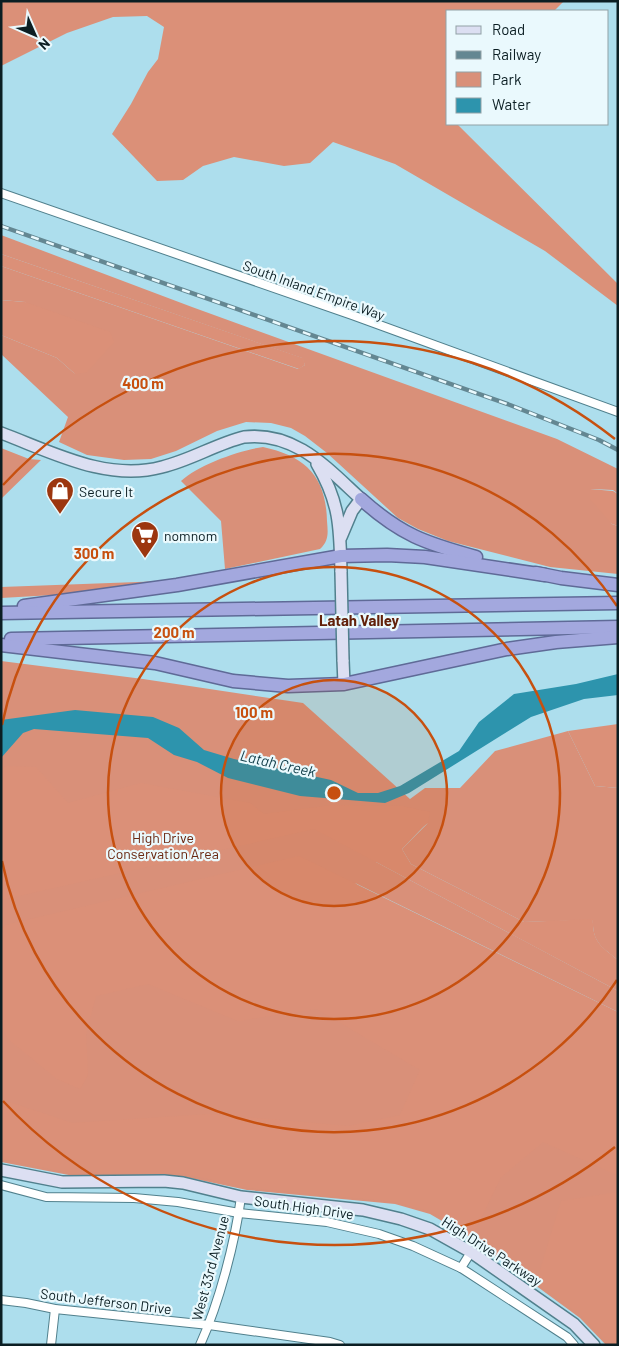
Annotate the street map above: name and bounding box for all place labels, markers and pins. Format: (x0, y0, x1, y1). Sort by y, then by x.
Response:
shop icon: Secure It (45, 476, 75, 515)
place label: Secure It (79, 483, 133, 500)
supermarket icon: nomnom (130, 520, 160, 559)
place label: nomnom (164, 527, 217, 544)
centre of rings (325, 784, 343, 802)

